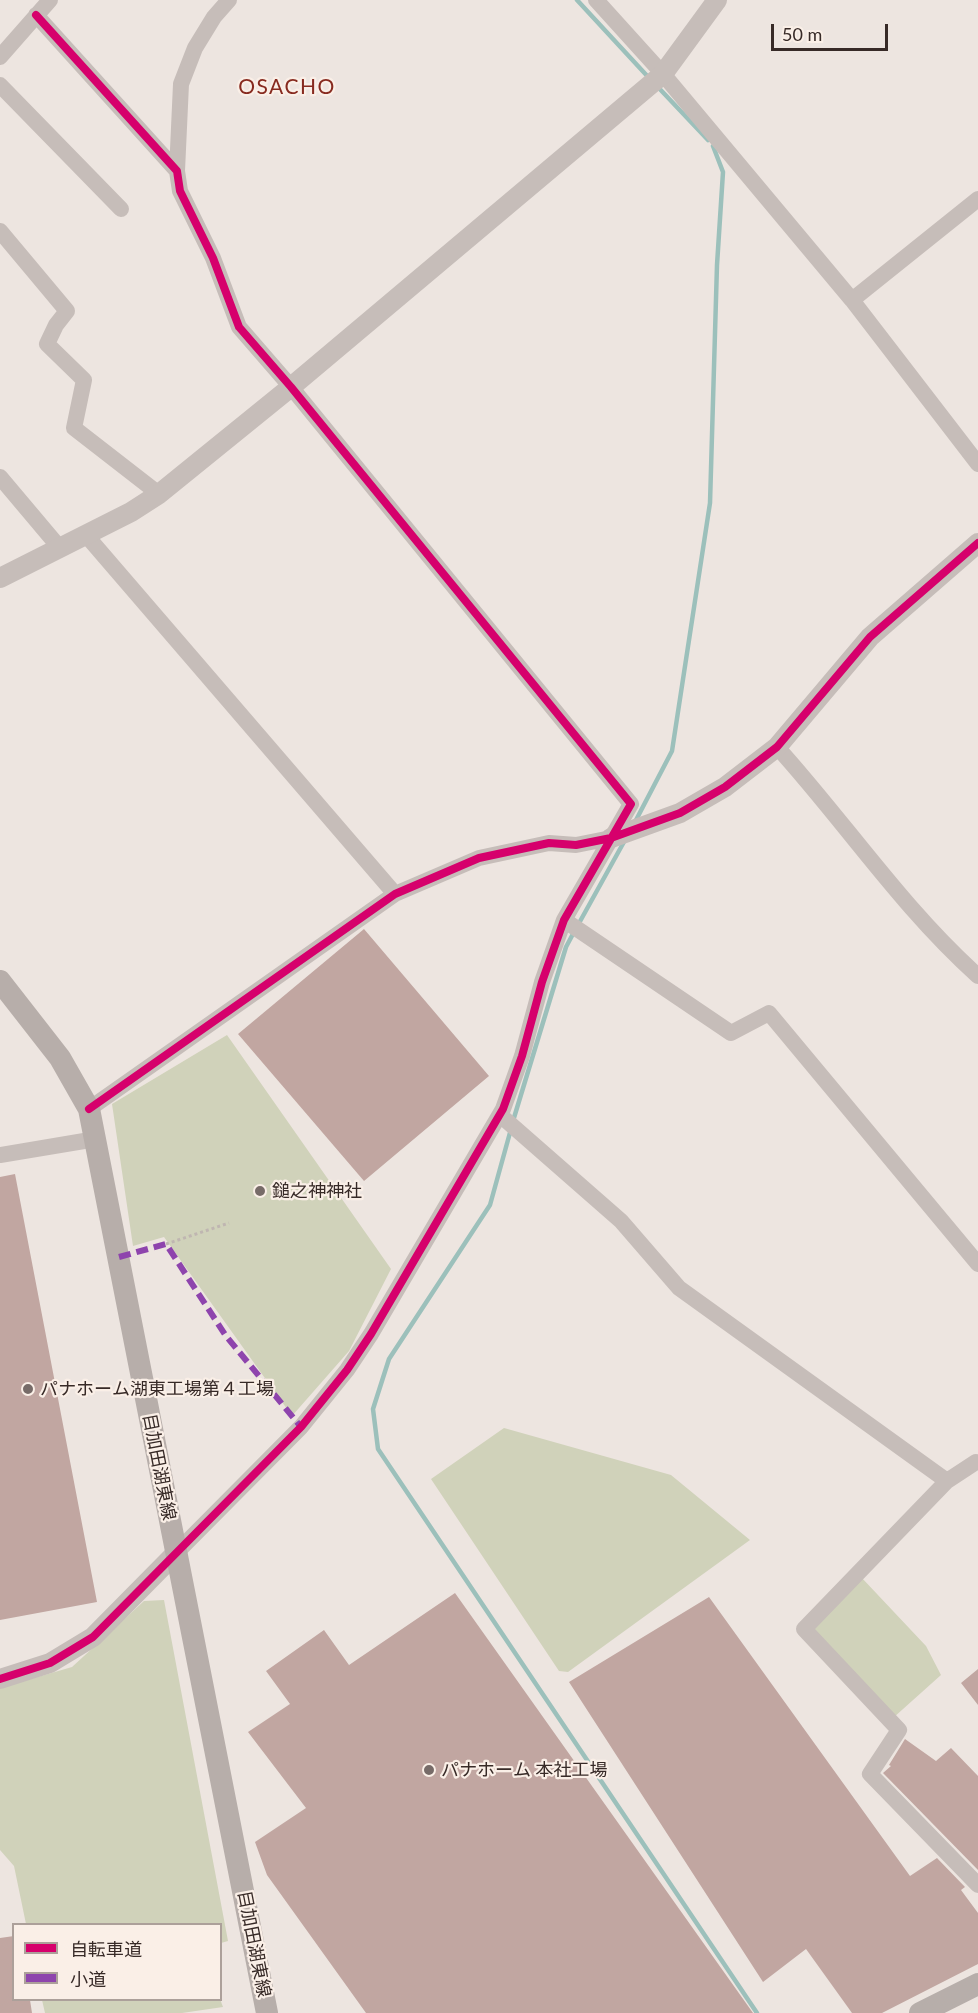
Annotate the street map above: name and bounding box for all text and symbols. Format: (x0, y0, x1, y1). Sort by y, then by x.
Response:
scale bar (774, 12, 891, 50)
text: 50 m (782, 23, 822, 45)
district label: OSACHO (238, 74, 336, 100)
place label: 鎚之神神社 (272, 1180, 362, 1202)
marker: 鎚之神神社 (253, 1184, 267, 1198)
place label: パナホーム湖東工場第４工場 (40, 1378, 274, 1400)
marker: パナホーム湖東工場第４工場 (21, 1382, 35, 1396)
street label: 目加田湖東線 (138, 1412, 180, 1522)
place label: パナホーム 本社工場 (441, 1759, 608, 1781)
marker: パナホーム 本社工場 (422, 1763, 436, 1777)
street label: 目加田湖東線 (233, 1889, 275, 1999)
legend (12, 1923, 222, 2001)
text: 自転車道 (70, 1938, 142, 1960)
text: 小道 (70, 1968, 106, 1990)

